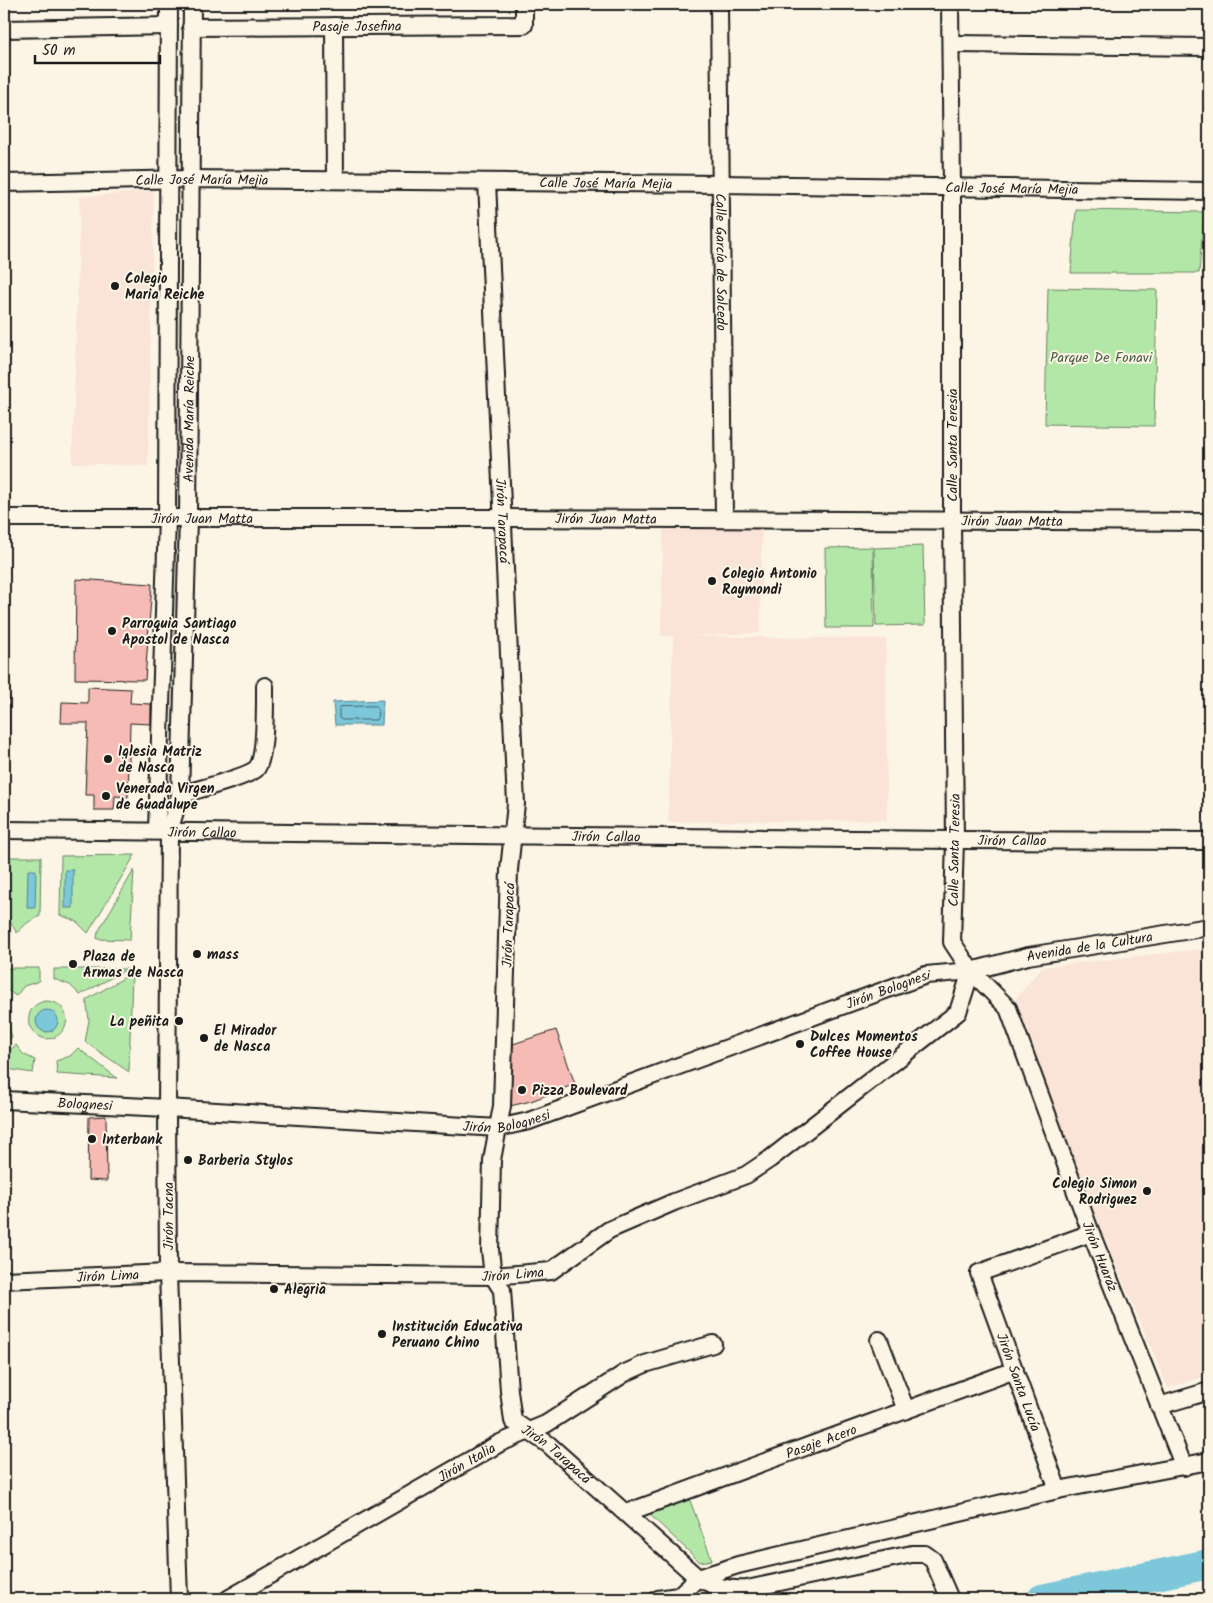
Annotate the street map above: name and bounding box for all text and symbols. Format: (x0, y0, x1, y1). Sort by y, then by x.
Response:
street label: Pasaje Josefina (313, 16, 402, 38)
scale bar (35, 32, 160, 64)
text: 50 m (42, 39, 76, 63)
street label: Calle José María Mejia (135, 169, 269, 192)
street label: Calle José María Mejia (539, 172, 673, 196)
street label: Calle José María Mejia (945, 177, 1079, 201)
street label: Calle García de Salcedo (709, 193, 732, 331)
place label: Colegio Maria Reiche (125, 268, 205, 306)
marker: Colegio Maria Reiche (109, 280, 121, 292)
park label: Parque De Fonavi (1050, 347, 1153, 369)
street label: Avenida María Reiche (178, 355, 201, 482)
street label: Calle Santa Teresia (942, 388, 964, 502)
street label: Jirón Tarapacá (489, 478, 515, 565)
street label: Jirón Juan Matta (151, 508, 253, 530)
street label: Jirón Juan Matta (555, 508, 657, 531)
street label: Jirón Juan Matta (961, 511, 1063, 533)
place label: Colegio Antonio Raymondi (722, 563, 817, 601)
marker: Colegio Antonio Raymondi (706, 575, 718, 587)
place label: Parroquia Santiago Apostol de Nasca (122, 613, 237, 651)
marker: Parroquia Santiago Apostol de Nasca (106, 625, 118, 637)
place label: Iglesia Matriz de Nasca (118, 741, 202, 779)
marker: Iglesia Matriz de Nasca (102, 753, 114, 765)
place label: Venerada Virgen de Guadalupe (116, 778, 215, 816)
marker: Venerada Virgen de Guadalupe (100, 790, 112, 802)
street label: Calle Santa Teresia (943, 793, 967, 907)
street label: Jirón Callao (167, 822, 236, 844)
street label: Jirón Callao (571, 826, 640, 849)
street label: Jirón Callao (978, 830, 1046, 852)
street label: Jirón Tarapacá (497, 881, 522, 968)
street label: Avenida de la Cultura (1025, 926, 1154, 968)
place label: mass (207, 944, 239, 966)
place label: Plaza de Armas de Nasca (83, 946, 184, 984)
marker: mass (191, 948, 203, 960)
marker: Plaza de Armas de Nasca (67, 958, 79, 970)
street label: Jirón Bolognesi (843, 965, 932, 1016)
place label: La peñita (110, 1011, 169, 1033)
marker: La peñita (173, 1015, 185, 1027)
place label: El Mirador de Nasca (214, 1020, 277, 1058)
place label: Dulces Momentos Coffee House (810, 1026, 918, 1064)
marker: El Mirador de Nasca (198, 1032, 210, 1044)
marker: Dulces Momentos Coffee House (794, 1038, 806, 1050)
place label: Pizza Boulevard (532, 1080, 628, 1102)
marker: Pizza Boulevard (516, 1084, 528, 1096)
street label: Bolognesi (57, 1093, 113, 1117)
street label: Jirón Bolognesi (462, 1104, 554, 1140)
place label: Interbank (102, 1129, 163, 1151)
marker: Interbank (86, 1133, 98, 1145)
place label: Barberia Stylos (198, 1150, 293, 1172)
marker: Barberia Stylos (182, 1154, 194, 1166)
place label: Colegio Simon Rodriguez (1052, 1173, 1137, 1211)
street label: Jirón Tacna (158, 1182, 180, 1250)
marker: Colegio Simon Rodriguez (1141, 1185, 1153, 1197)
street label: Jirón Huaráz (1076, 1218, 1123, 1295)
street label: Jirón Lima (481, 1262, 545, 1288)
street label: Jirón Lima (76, 1264, 140, 1289)
place label: Alegria (284, 1279, 326, 1301)
marker: Alegria (268, 1283, 280, 1295)
place label: Institución Educativa Peruano Chino (392, 1316, 523, 1354)
marker: Institución Educativa Peruano Chino (376, 1328, 388, 1340)
street label: Jirón Santa Lucía (990, 1330, 1046, 1435)
street label: Jirón Tarapacá (516, 1419, 597, 1491)
street label: Pasaje Acero (783, 1419, 860, 1465)
street label: Jirón Italia (434, 1438, 500, 1488)

